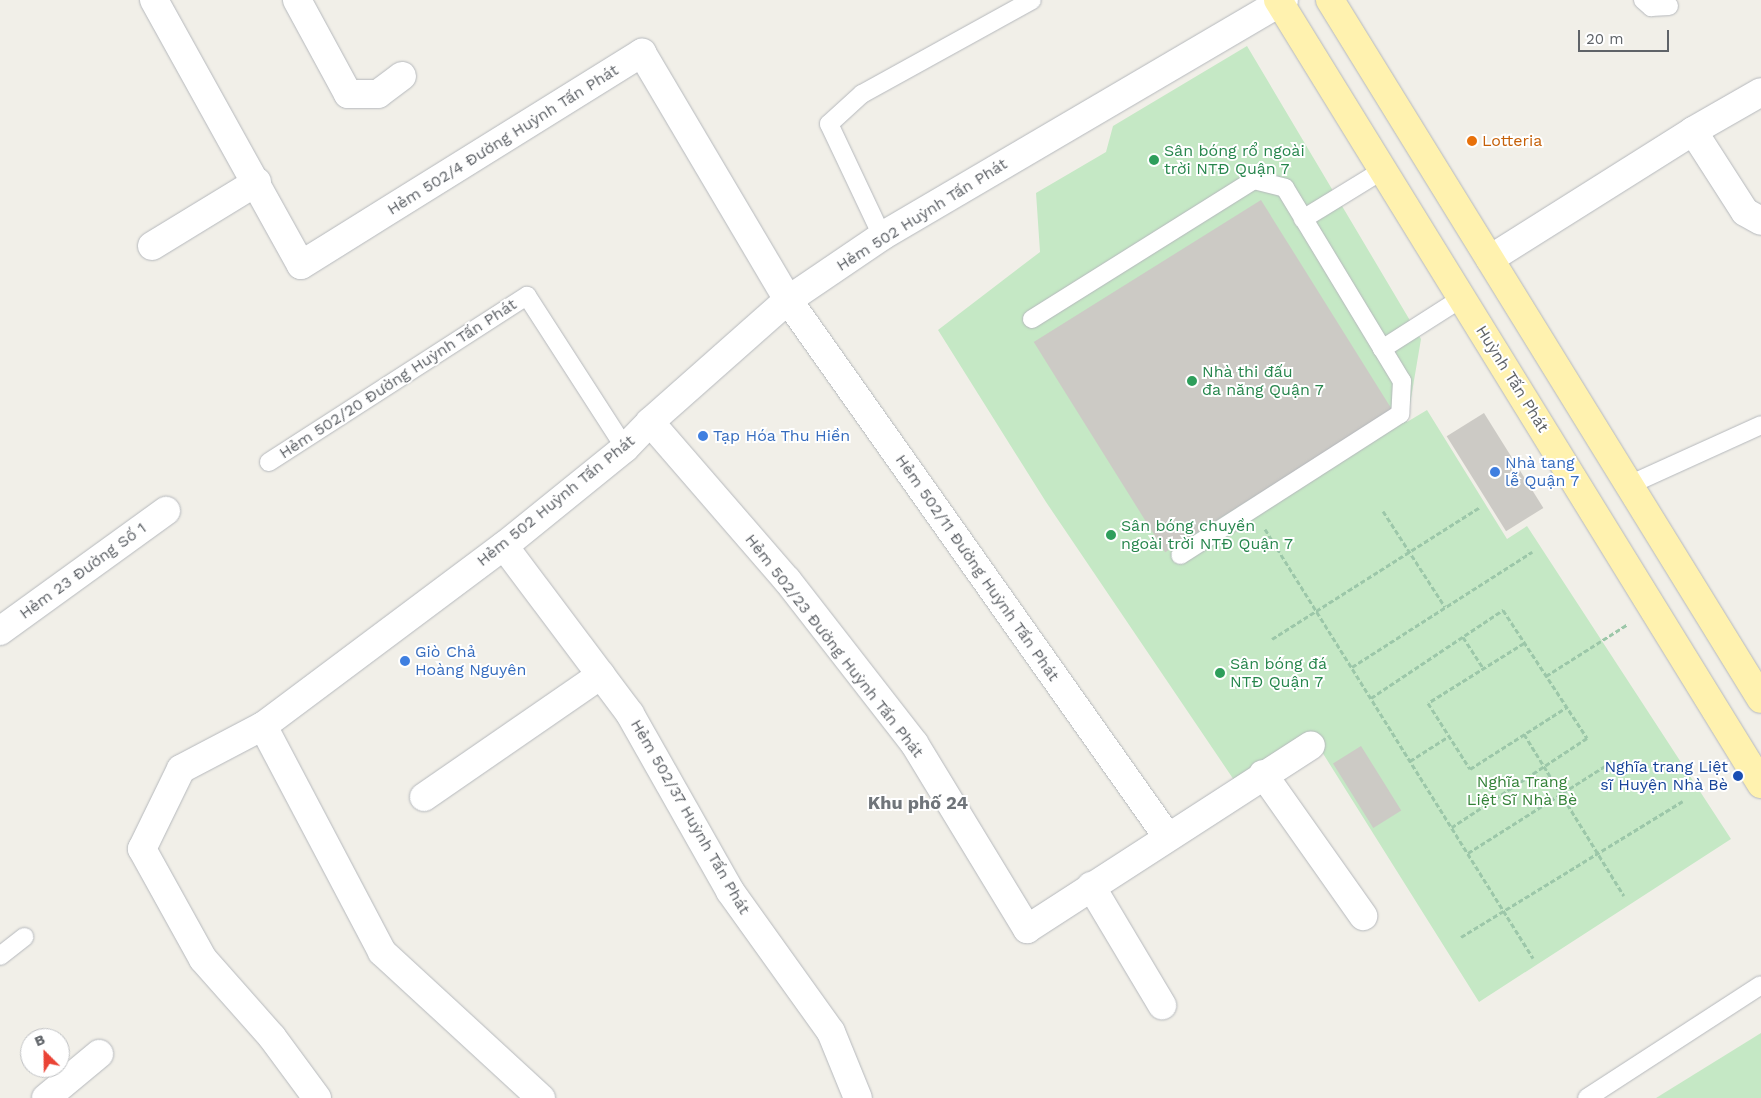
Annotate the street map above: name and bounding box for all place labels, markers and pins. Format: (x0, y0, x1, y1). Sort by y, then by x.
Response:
place label: Lotteria (1482, 131, 1542, 151)
marker: Lotteria (1466, 135, 1478, 147)
place label: Sân bóng rổ ngoài trời NTĐ Quận 7 (1164, 141, 1305, 179)
marker: Sân bóng rổ ngoài trời NTĐ Quận 7 (1148, 154, 1160, 166)
place label: Nhà thi đấu đa năng Quận 7 (1202, 362, 1325, 400)
marker: Nhà thi đấu đa năng Quận 7 (1186, 375, 1198, 387)
place label: Tạp Hóa Thu Hiền (713, 426, 851, 446)
marker: Tạp Hóa Thu Hiền (697, 430, 709, 442)
place label: Nhà tang lễ Quận 7 (1505, 453, 1580, 491)
marker: Nhà tang lễ Quận 7 (1489, 466, 1501, 478)
place label: Sân bóng chuyền ngoài trời NTĐ Quận 7 (1121, 516, 1294, 554)
marker: Sân bóng chuyền ngoài trời NTĐ Quận 7 (1105, 529, 1117, 541)
place label: Giò Chả Hoàng Nguyên (415, 642, 526, 680)
place label: Sân bóng đá NTĐ Quận 7 (1230, 654, 1327, 692)
marker: Giò Chả Hoàng Nguyên (399, 655, 411, 667)
marker: Sân bóng đá NTĐ Quận 7 (1214, 667, 1226, 679)
place label: Nghĩa trang Liệt sĩ Huyện Nhà Bè (1600, 757, 1728, 795)
marker: Nghĩa trang Liệt sĩ Huyện Nhà Bè (1732, 770, 1744, 782)

